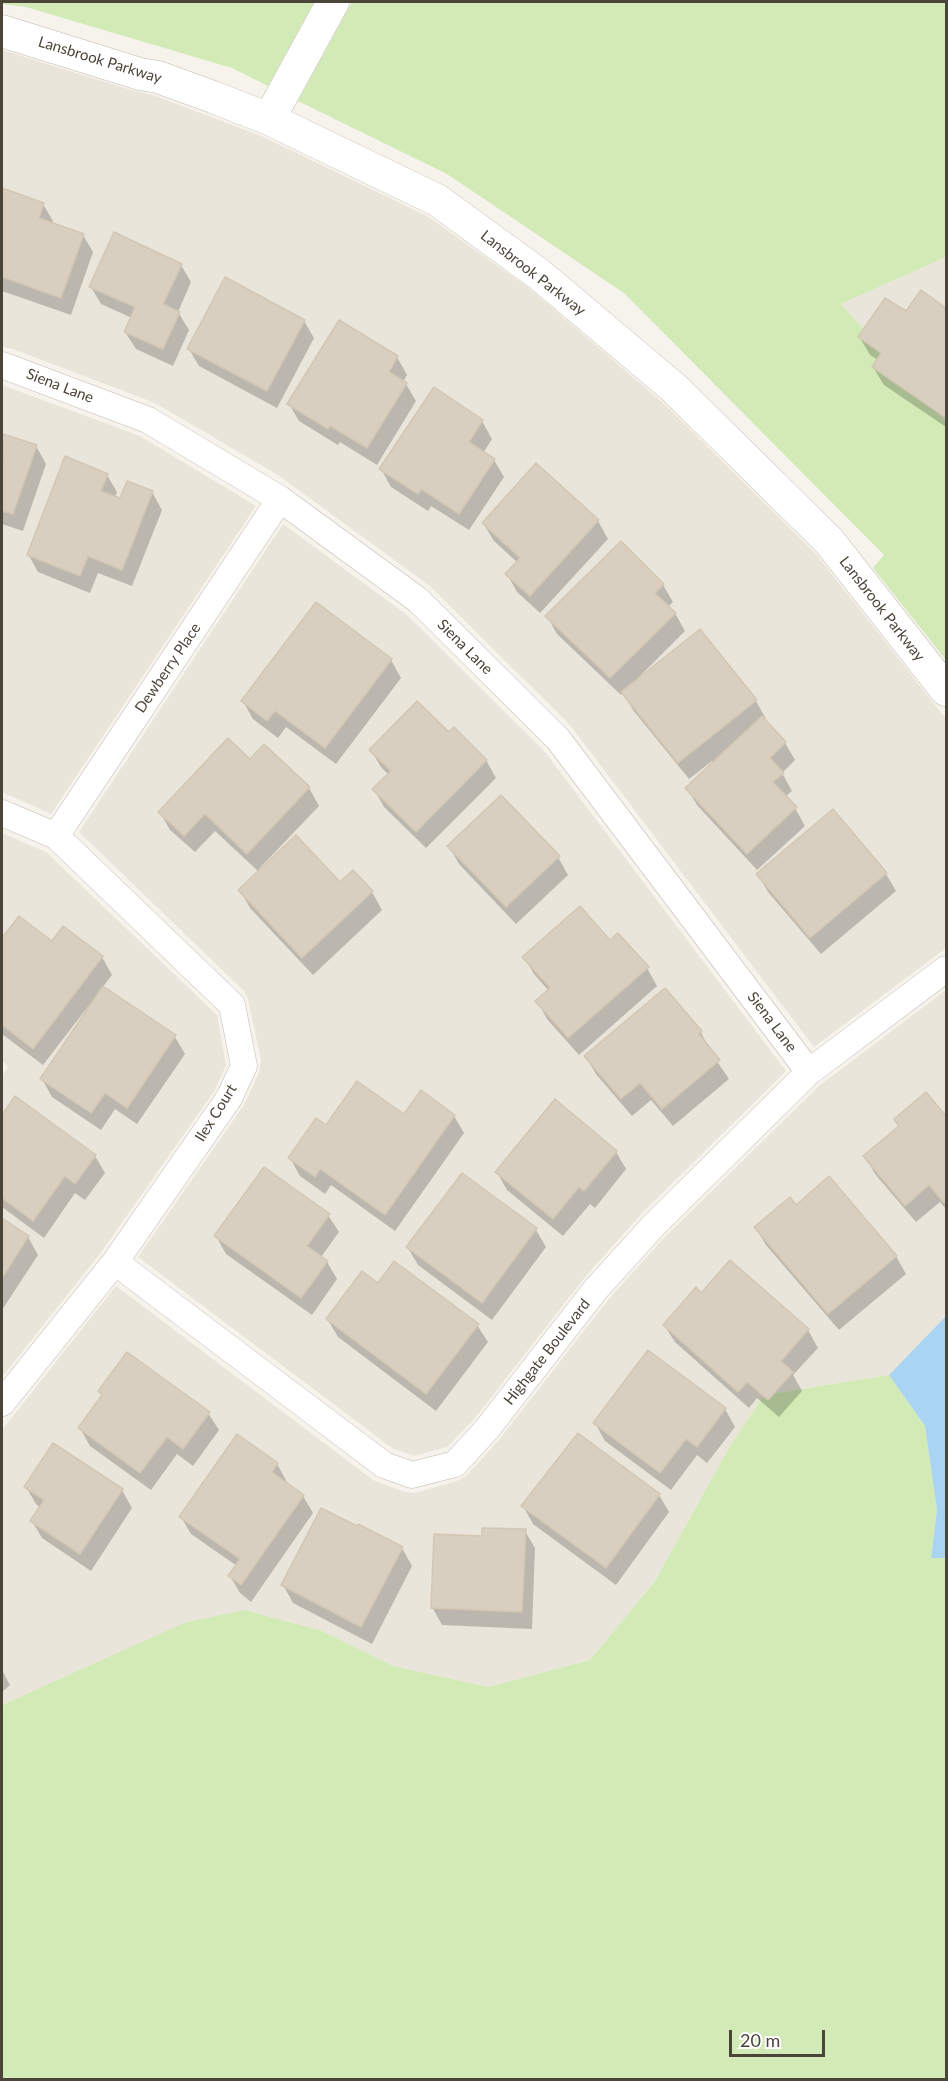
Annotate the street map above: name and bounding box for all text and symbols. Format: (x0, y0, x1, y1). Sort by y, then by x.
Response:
street label: Lansbrook Parkway (36, 33, 164, 87)
street label: Lansbrook Parkway (477, 226, 589, 320)
street label: Siena Lane (24, 365, 96, 407)
street label: Lansbrook Parkway (835, 553, 929, 665)
street label: Siena Lane (434, 616, 496, 678)
street label: Dewberry Place (131, 620, 205, 716)
street label: Siena Lane (744, 988, 800, 1056)
street label: Ilex Court (191, 1081, 241, 1145)
street label: Highgate Boulevard (500, 1295, 594, 1409)
scale bar (732, 2018, 828, 2056)
text: 20 m (740, 2029, 780, 2051)

